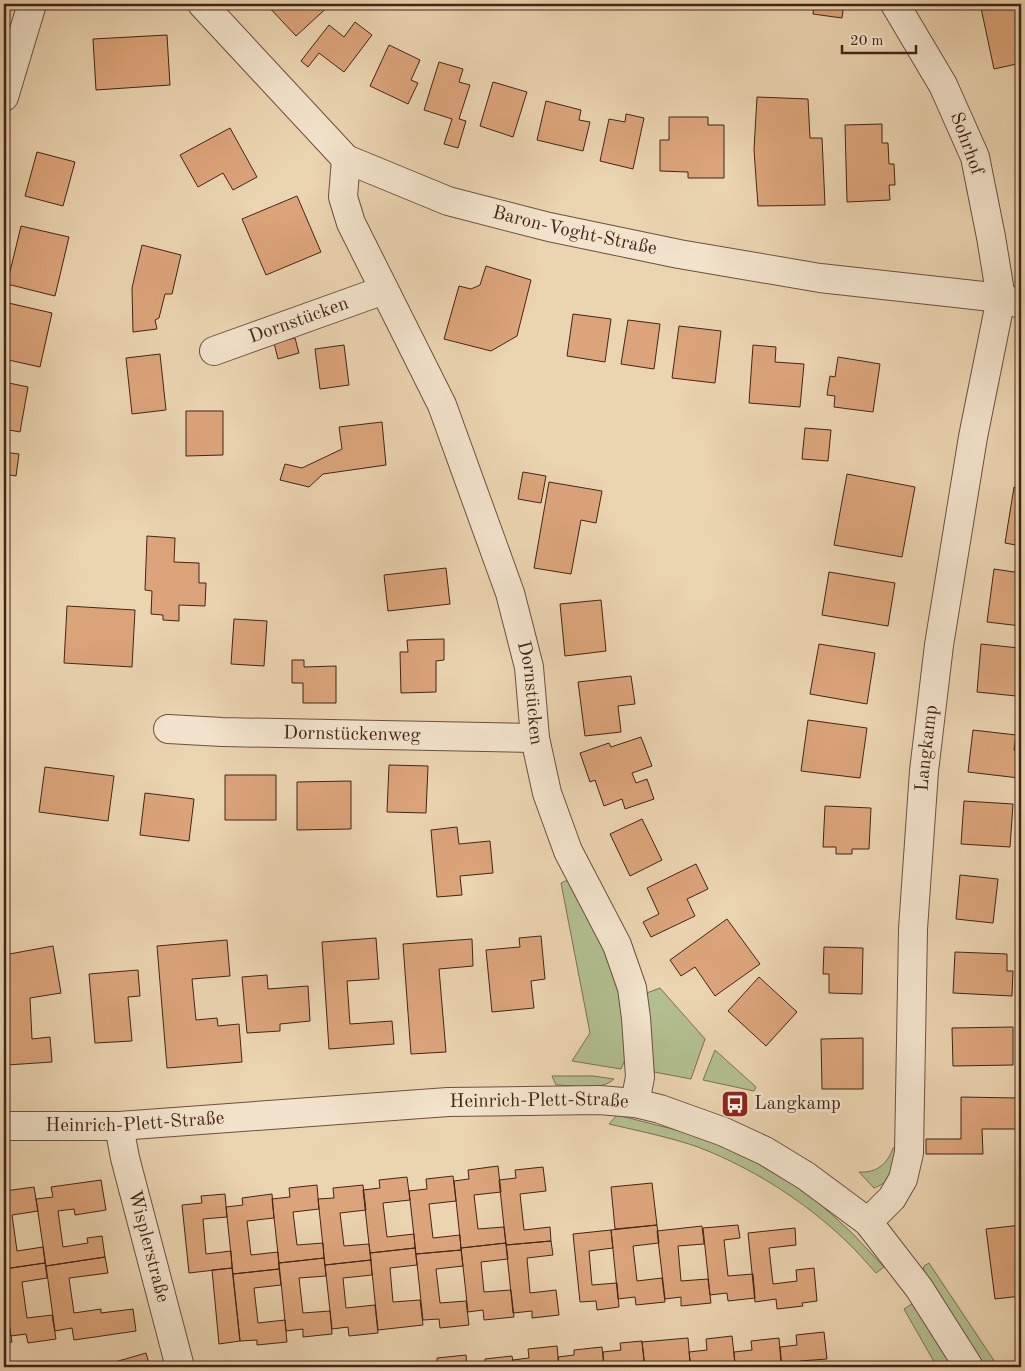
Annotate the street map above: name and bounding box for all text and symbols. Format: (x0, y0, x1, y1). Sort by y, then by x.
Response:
scale bar (842, 22, 916, 54)
text: 20 m (850, 34, 884, 49)
street label: Sohrhof (946, 110, 986, 179)
street label: Baron-Voght-Straße (490, 203, 658, 259)
street label: Dornstücken (246, 294, 351, 347)
street label: Dornstücken (513, 639, 546, 747)
street label: Langkamp (913, 704, 941, 792)
street label: Dornstückenweg (283, 724, 422, 745)
bus stop icon: Langkamp (720, 1089, 750, 1119)
street label: Heinrich-Plett-Straße (449, 1090, 629, 1112)
place label: Langkamp (754, 1095, 841, 1114)
street label: Heinrich-Plett-Straße (45, 1109, 225, 1136)
street label: Wisplerstraße (124, 1188, 172, 1305)

